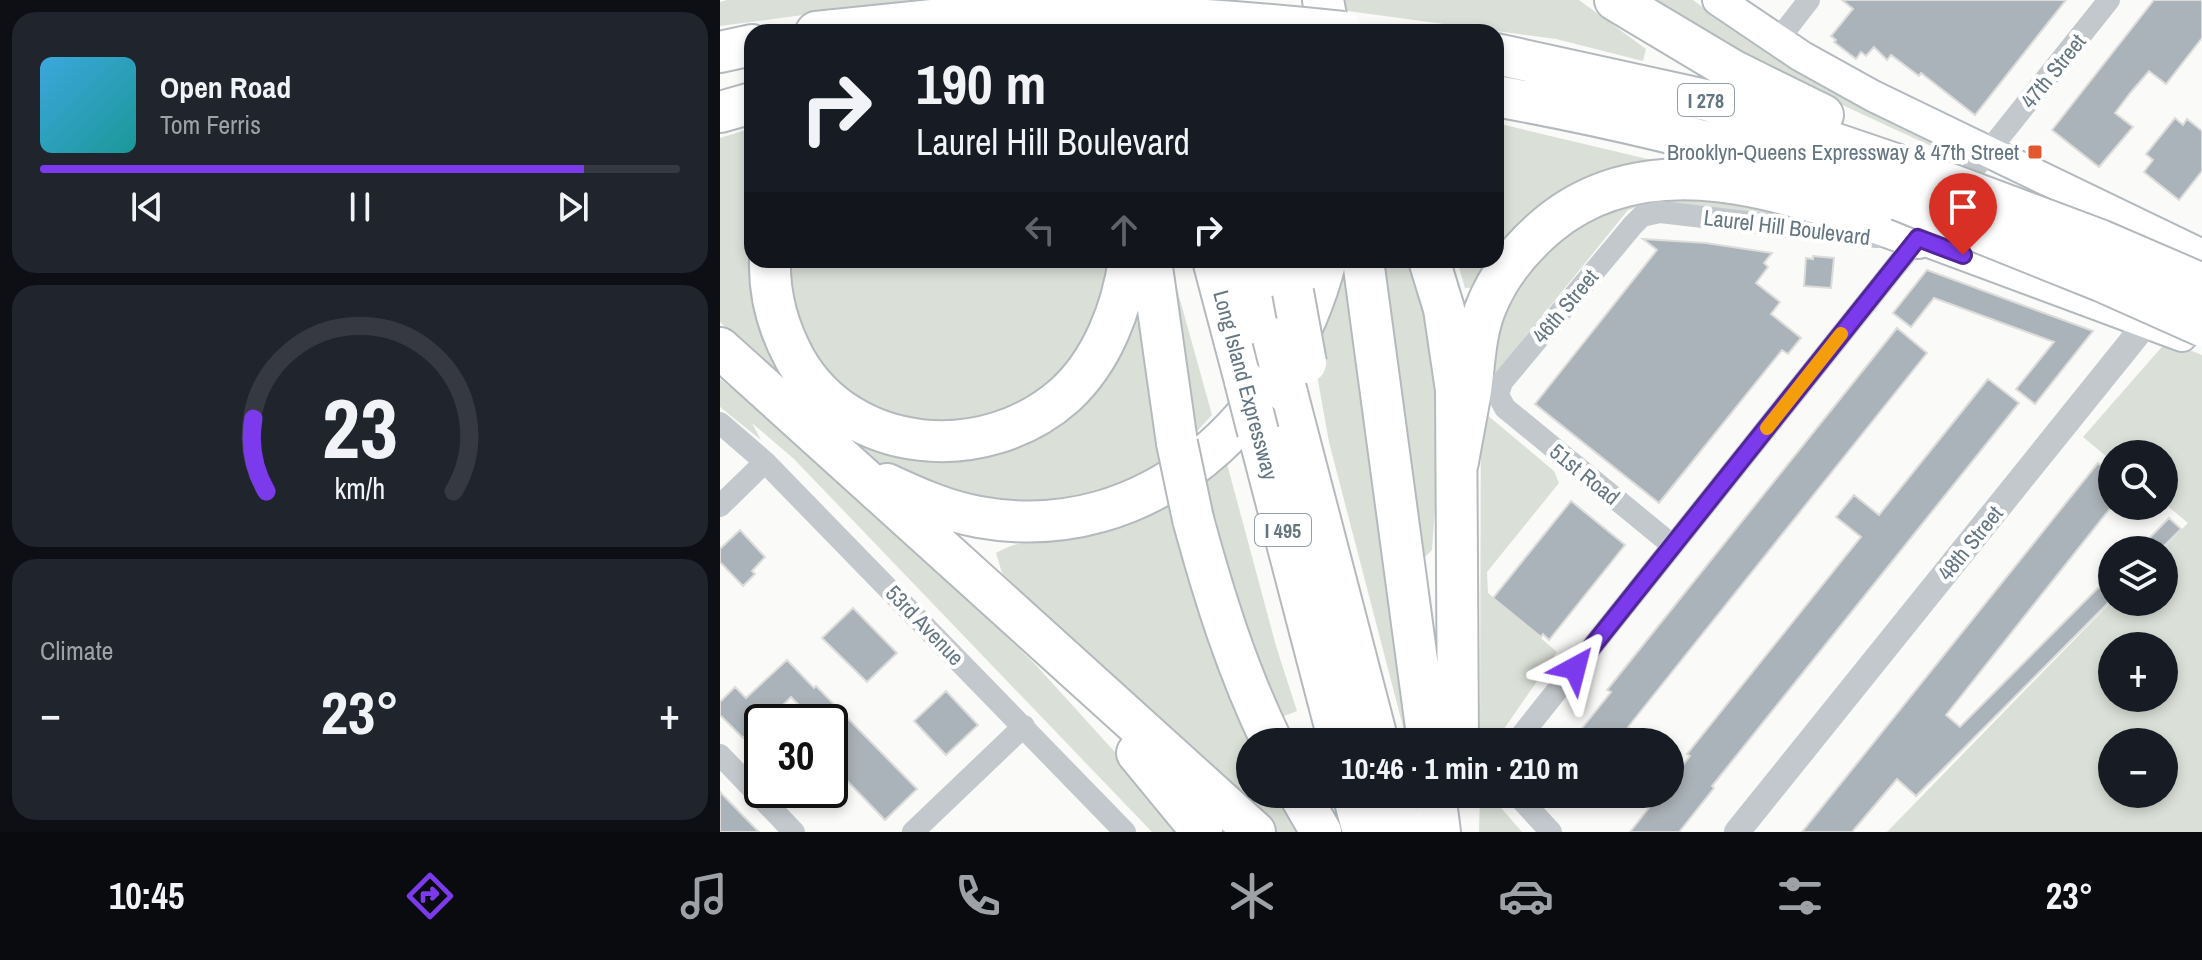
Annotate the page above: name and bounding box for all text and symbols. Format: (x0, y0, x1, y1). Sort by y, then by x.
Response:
street label: 47th Street (2014, 27, 2092, 115)
text: 190 m (916, 46, 1046, 121)
icon: right (784, 56, 888, 160)
text: Open Road (160, 67, 291, 107)
road number: I 278 (1678, 84, 1734, 116)
text: Tom Ferris (160, 107, 261, 142)
text: Laurel Hill Boulevard (916, 118, 1190, 166)
place label: Brooklyn-Queens Expressway & 47th Street (1667, 137, 2019, 167)
marker: Brooklyn-Queens Expressway & 47th Street (2026, 143, 2044, 161)
pin (1929, 173, 1997, 255)
icon: previous (125, 185, 169, 229)
icon: pause (338, 185, 382, 229)
icon: next (551, 185, 595, 229)
icon: arrive (1941, 185, 1985, 229)
street label: Laurel Hill Boulevard (1702, 202, 1872, 252)
icon: left (1018, 208, 1062, 252)
icon: ahead (1102, 208, 1146, 252)
icon: right (1186, 208, 1230, 252)
street label: 46th Street (1525, 263, 1605, 349)
street label: Long Island Expressway (1206, 287, 1286, 483)
text: 23 (322, 372, 398, 484)
street label: 51st Road (1544, 436, 1626, 512)
map controls (2098, 440, 2178, 808)
button: search (2098, 440, 2178, 520)
text: km/h (335, 469, 385, 508)
street label: 48th Street (1931, 499, 2009, 587)
road number: I 495 (1255, 514, 1311, 546)
button: layers (2098, 536, 2178, 616)
street label: 53rd Avenue (879, 578, 971, 672)
position arrow (1533, 626, 1617, 710)
button: + (2098, 632, 2178, 712)
text: Climate (40, 633, 113, 668)
text: 23° (321, 672, 399, 753)
text: − (40, 683, 61, 743)
text: + (659, 683, 680, 743)
speed limit sign: 30 (744, 704, 848, 808)
button: − (2098, 728, 2178, 808)
text: 10:46 · 1 min · 210 m (1341, 748, 1579, 788)
icon: directions (402, 868, 458, 924)
icon: music (676, 868, 732, 924)
icon: phone (950, 868, 1006, 924)
icon: climate (1224, 868, 1280, 924)
icon: car (1498, 868, 1554, 924)
icon: filters (1772, 868, 1828, 924)
text: 10:45 (109, 872, 184, 920)
text: 23° (2046, 872, 2093, 920)

